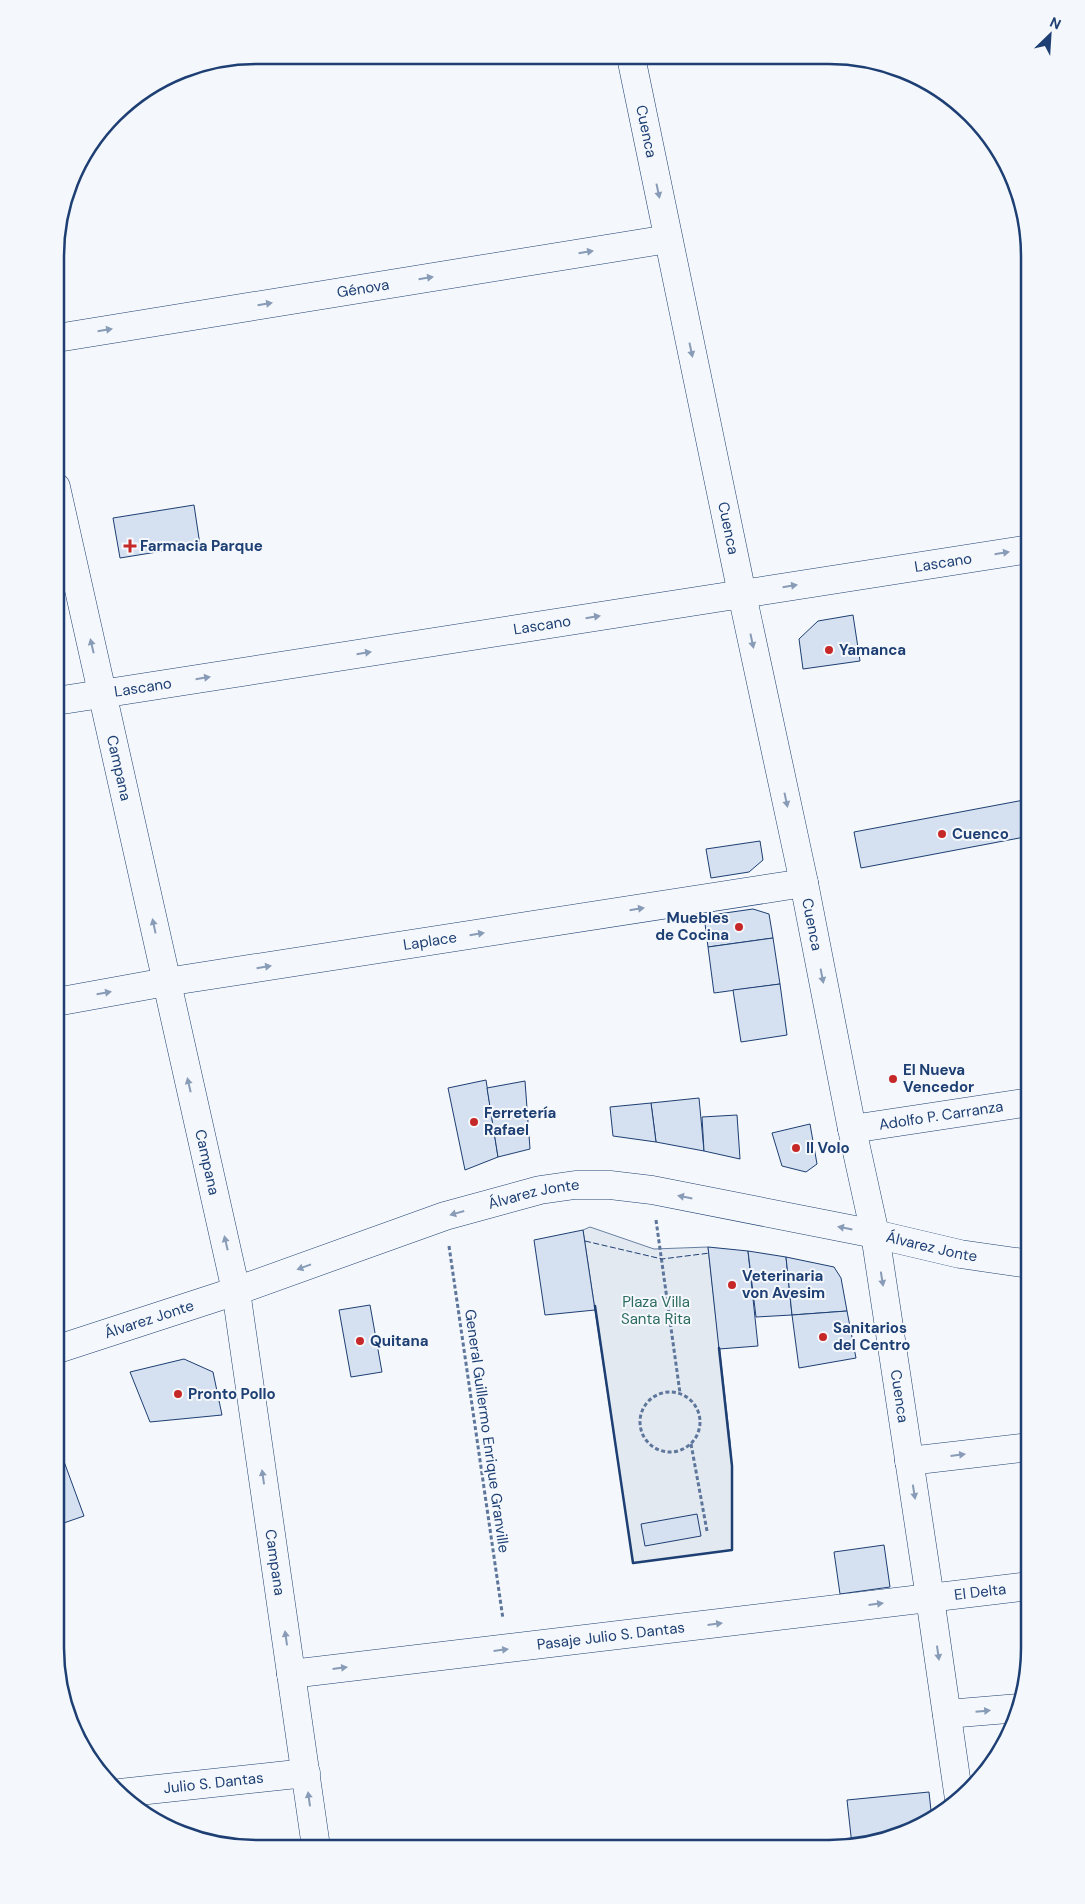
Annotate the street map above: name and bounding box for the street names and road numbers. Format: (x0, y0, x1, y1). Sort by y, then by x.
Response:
street label: Cuenca (631, 103, 662, 160)
street label: Génova (335, 274, 391, 303)
street label: Cuenca (713, 500, 744, 556)
street label: Lascano (913, 548, 973, 577)
street label: Lascano (512, 611, 572, 640)
street label: Lascano (113, 673, 173, 702)
street label: Campana (102, 733, 136, 803)
street label: Cuenca (797, 896, 827, 952)
street label: Laplace (402, 927, 458, 955)
street label: Adolfo P. Carranza (877, 1096, 1005, 1135)
street label: Campana (190, 1128, 224, 1197)
street label: Álvarez Jonte (486, 1175, 581, 1214)
street label: Álvarez Jonte (884, 1227, 979, 1266)
street label: Álvarez Jonte (102, 1295, 196, 1343)
street label: General Guillermo Enrique Granville (460, 1308, 514, 1554)
street label: Cuenca (886, 1368, 913, 1424)
street label: Campana (260, 1528, 290, 1597)
street label: El Delta (953, 1579, 1007, 1605)
street label: Pasaje Julio S. Dantas (536, 1617, 686, 1655)
street label: Julio S. Dantas (162, 1768, 264, 1798)

